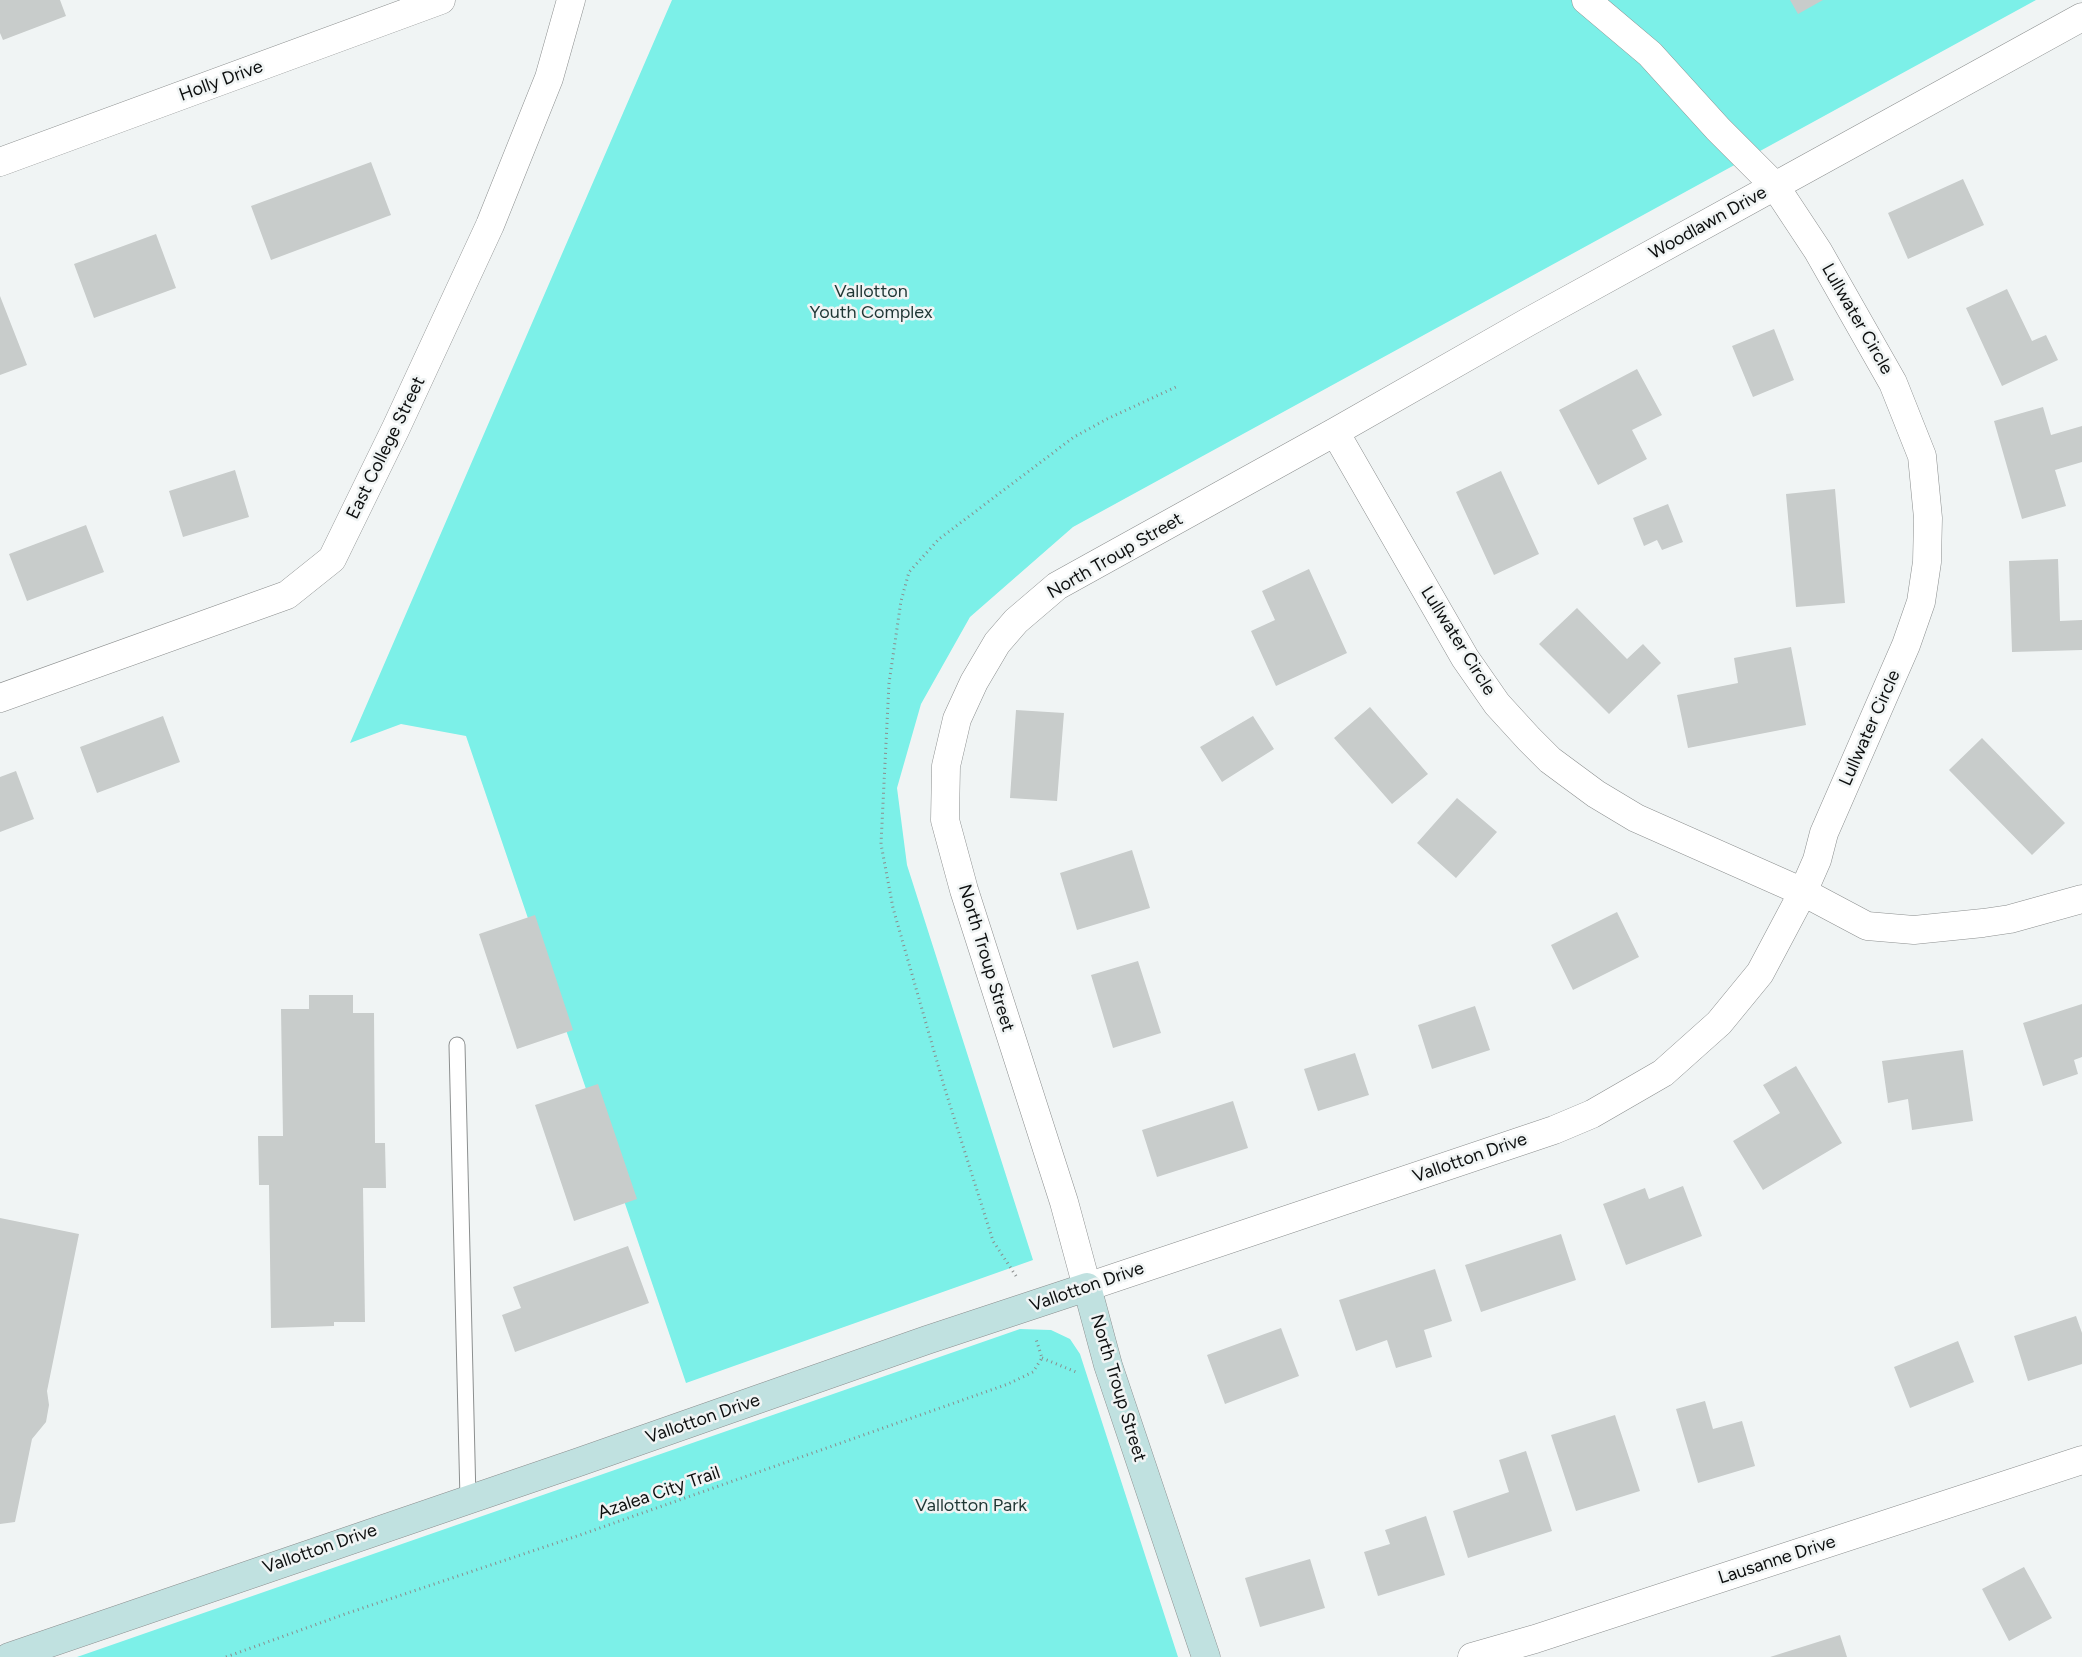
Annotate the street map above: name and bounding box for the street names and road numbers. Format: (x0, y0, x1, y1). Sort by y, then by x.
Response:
street label: Holly Drive (176, 56, 266, 106)
street label: Woodlawn Drive (1645, 182, 1771, 264)
street label: Lullwater Circle (1817, 260, 1897, 378)
street label: East College Street (342, 373, 430, 523)
street label: North Troup Street (1043, 508, 1187, 604)
street label: Lullwater Circle (1416, 583, 1500, 699)
street label: Lullwater Circle (1835, 667, 1905, 789)
street label: North Troup Street (953, 882, 1019, 1034)
street label: Vallotton Drive (1410, 1128, 1530, 1188)
street label: Vallotton Drive (1027, 1257, 1147, 1317)
street label: North Troup Street (1085, 1312, 1151, 1464)
street label: Vallotton Drive (643, 1389, 763, 1449)
street label: Azalea City Trail (595, 1462, 723, 1524)
street label: Vallotton Drive (260, 1519, 380, 1579)
street label: Lausanne Drive (1716, 1531, 1838, 1589)

